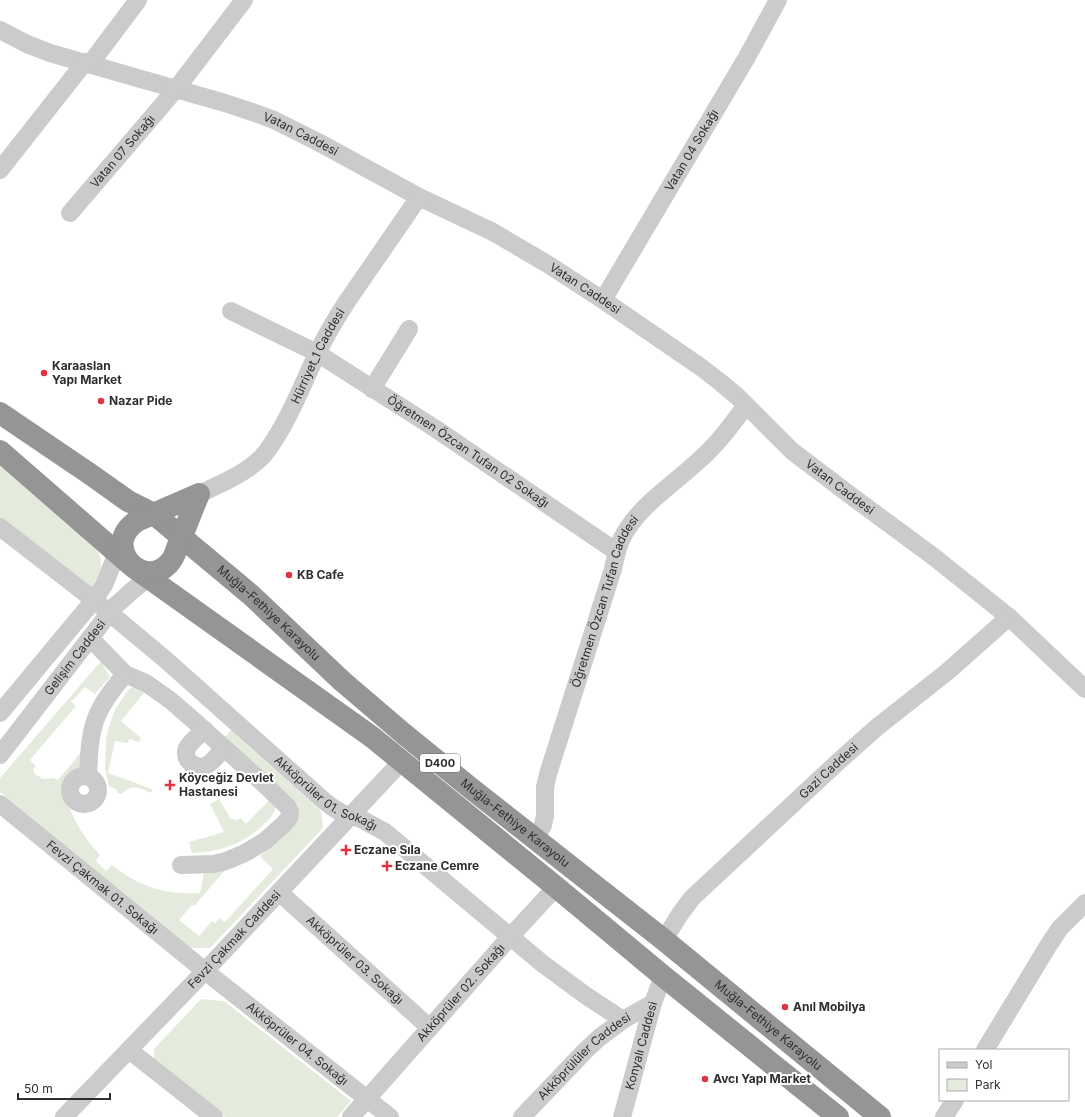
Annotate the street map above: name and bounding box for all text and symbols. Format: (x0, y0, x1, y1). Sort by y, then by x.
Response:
street label: Vatan 04 Sokağı (661, 106, 721, 194)
street label: Vatan Caddesi (261, 109, 341, 159)
street label: Vatan 07 Sokağı (87, 111, 158, 191)
street label: Vatan Caddesi (547, 259, 624, 317)
street label: Hürriyet_1 Caddesi (287, 305, 348, 406)
place label: Karaaslan Yapı Market (52, 358, 122, 387)
marker: Karaaslan Yapı Market (39, 368, 49, 378)
street label: Öğretmen Özcan Tufan 02 Sokağı (384, 392, 552, 511)
place label: Nazar Pide (109, 393, 172, 408)
marker: Nazar Pide (96, 396, 106, 406)
street label: Vatan Caddesi (803, 456, 877, 517)
street label: Öğretmen Özcan Tufan Caddesi (568, 512, 641, 689)
street label: Muğla-Fethiye Karayolu (214, 562, 324, 664)
place label: KB Cafe (297, 567, 344, 582)
marker: KB Cafe (284, 570, 294, 580)
street label: Gelişim Caddesi (41, 616, 109, 698)
street label: Gazi Caddesi (795, 740, 861, 802)
street label: Akköprüler 01. Sokağı (272, 752, 380, 833)
road number: D400 (420, 754, 460, 772)
place label: Köyceğiz Devlet Hastanesi (179, 770, 274, 799)
street label: Muğla-Fethiye Karayolu (458, 775, 573, 870)
marker: Köyceğiz Devlet Hastanesi (164, 779, 176, 791)
street label: Fevzi Çakmak 01. Sokağı (44, 837, 162, 937)
place label: Eczane Sıla (354, 842, 421, 857)
marker: Eczane Sıla (341, 845, 351, 855)
place label: Eczane Cemre (395, 858, 479, 873)
marker: Eczane Cemre (382, 861, 392, 871)
street label: Fevzi Çakmak Caddesi (184, 887, 284, 991)
street label: Akköprüler 03. Sokağı (304, 912, 407, 1007)
street label: Akköprüler 02. Sokağı (413, 940, 508, 1044)
street label: Muğla-Fethiye Karayolu (712, 977, 825, 1073)
street label: Akköprüler 04. Sokağı (244, 999, 352, 1088)
place label: Anıl Mobilya (793, 999, 866, 1014)
street label: Konyalı Caddesi (622, 1000, 660, 1091)
marker: Anıl Mobilya (780, 1002, 790, 1012)
street label: Akköprülüler Caddesi (534, 1009, 633, 1103)
legend (939, 1049, 1069, 1101)
text: Yol (975, 1057, 992, 1072)
place label: Avcı Yapı Market (713, 1071, 812, 1086)
marker: Avcı Yapı Market (700, 1074, 710, 1084)
scale bar (18, 1075, 110, 1101)
text: Park (975, 1077, 1001, 1092)
text: 50 m (24, 1081, 53, 1096)

